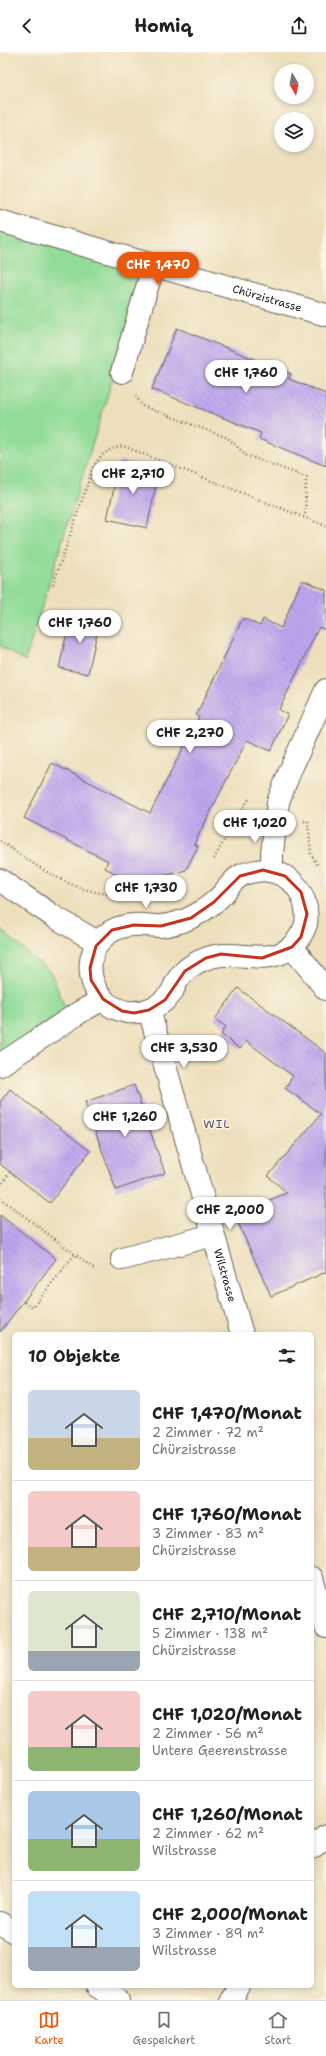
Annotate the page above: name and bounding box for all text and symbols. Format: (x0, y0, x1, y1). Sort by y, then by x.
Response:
text: Homiq (134, 14, 192, 38)
icon: back (16, 15, 38, 37)
icon: share (288, 15, 310, 37)
north arrow (274, 64, 314, 104)
map controls (274, 64, 314, 152)
button: layers (274, 112, 314, 152)
pin: CHF 1,470 (112, 252, 204, 286)
text: CHF 1,470 (126, 256, 190, 273)
street label: Chürzistrasse (231, 281, 303, 316)
pin: CHF 1,760 (200, 360, 292, 394)
text: CHF 1,760 (214, 364, 278, 381)
pin: CHF 2,710 (87, 461, 179, 495)
text: CHF 2,710 (101, 465, 165, 482)
pin: CHF 1,760 (34, 610, 126, 644)
text: CHF 1,760 (48, 614, 112, 631)
pin: CHF 2,270 (144, 720, 236, 754)
text: CHF 2,270 (156, 724, 224, 741)
pin: CHF 1,020 (209, 810, 301, 844)
text: CHF 1,020 (223, 814, 287, 831)
pin: CHF 1,730 (100, 875, 192, 909)
text: CHF 1,730 (114, 879, 178, 896)
pin: CHF 3,530 (138, 1035, 230, 1069)
text: CHF 3,530 (150, 1039, 218, 1056)
pin: CHF 1,260 (79, 1104, 171, 1138)
text: CHF 1,260 (93, 1108, 157, 1125)
district label: WIL (203, 1116, 231, 1132)
pin: CHF 2,000 (184, 1197, 276, 1231)
text: CHF 2,000 (196, 1201, 264, 1218)
street label: Wilstrasse (210, 1247, 239, 1304)
text: 10 Objekte (28, 1345, 120, 1367)
icon: filters (276, 1345, 298, 1367)
text: CHF 1,470/Monat (152, 1402, 302, 1424)
icon: home (60, 1406, 108, 1454)
text: 2 Zimmer · 72 m² (152, 1424, 264, 1441)
text: Chürzistrasse (152, 1441, 236, 1458)
text: CHF 1,760/Monat (152, 1503, 301, 1525)
icon: home (60, 1507, 108, 1555)
text: 3 Zimmer · 83 m² (152, 1525, 264, 1542)
text: Chürzistrasse (152, 1542, 236, 1559)
text: CHF 2,710/Monat (152, 1603, 301, 1625)
icon: home (60, 1607, 108, 1655)
text: 5 Zimmer · 138 m² (152, 1625, 268, 1642)
text: Chürzistrasse (152, 1642, 236, 1659)
text: CHF 1,020/Monat (152, 1703, 302, 1725)
icon: home (60, 1707, 108, 1755)
text: 2 Zimmer · 56 m² (152, 1725, 263, 1742)
text: Untere Geerenstrasse (152, 1742, 288, 1759)
text: CHF 1,260/Monat (152, 1803, 303, 1825)
icon: home (60, 1807, 108, 1855)
text: 2 Zimmer · 62 m² (152, 1825, 264, 1842)
text: Wilstrasse (152, 1842, 217, 1859)
text: CHF 2,000/Monat (152, 1903, 308, 1925)
icon: home (60, 1907, 108, 1955)
text: 3 Zimmer · 89 m² (152, 1925, 264, 1942)
text: Wilstrasse (152, 1942, 217, 1959)
tab: Karte (35, 2009, 64, 2048)
tab: Gespeichert (133, 2009, 195, 2048)
tab: Start (265, 2009, 291, 2048)

